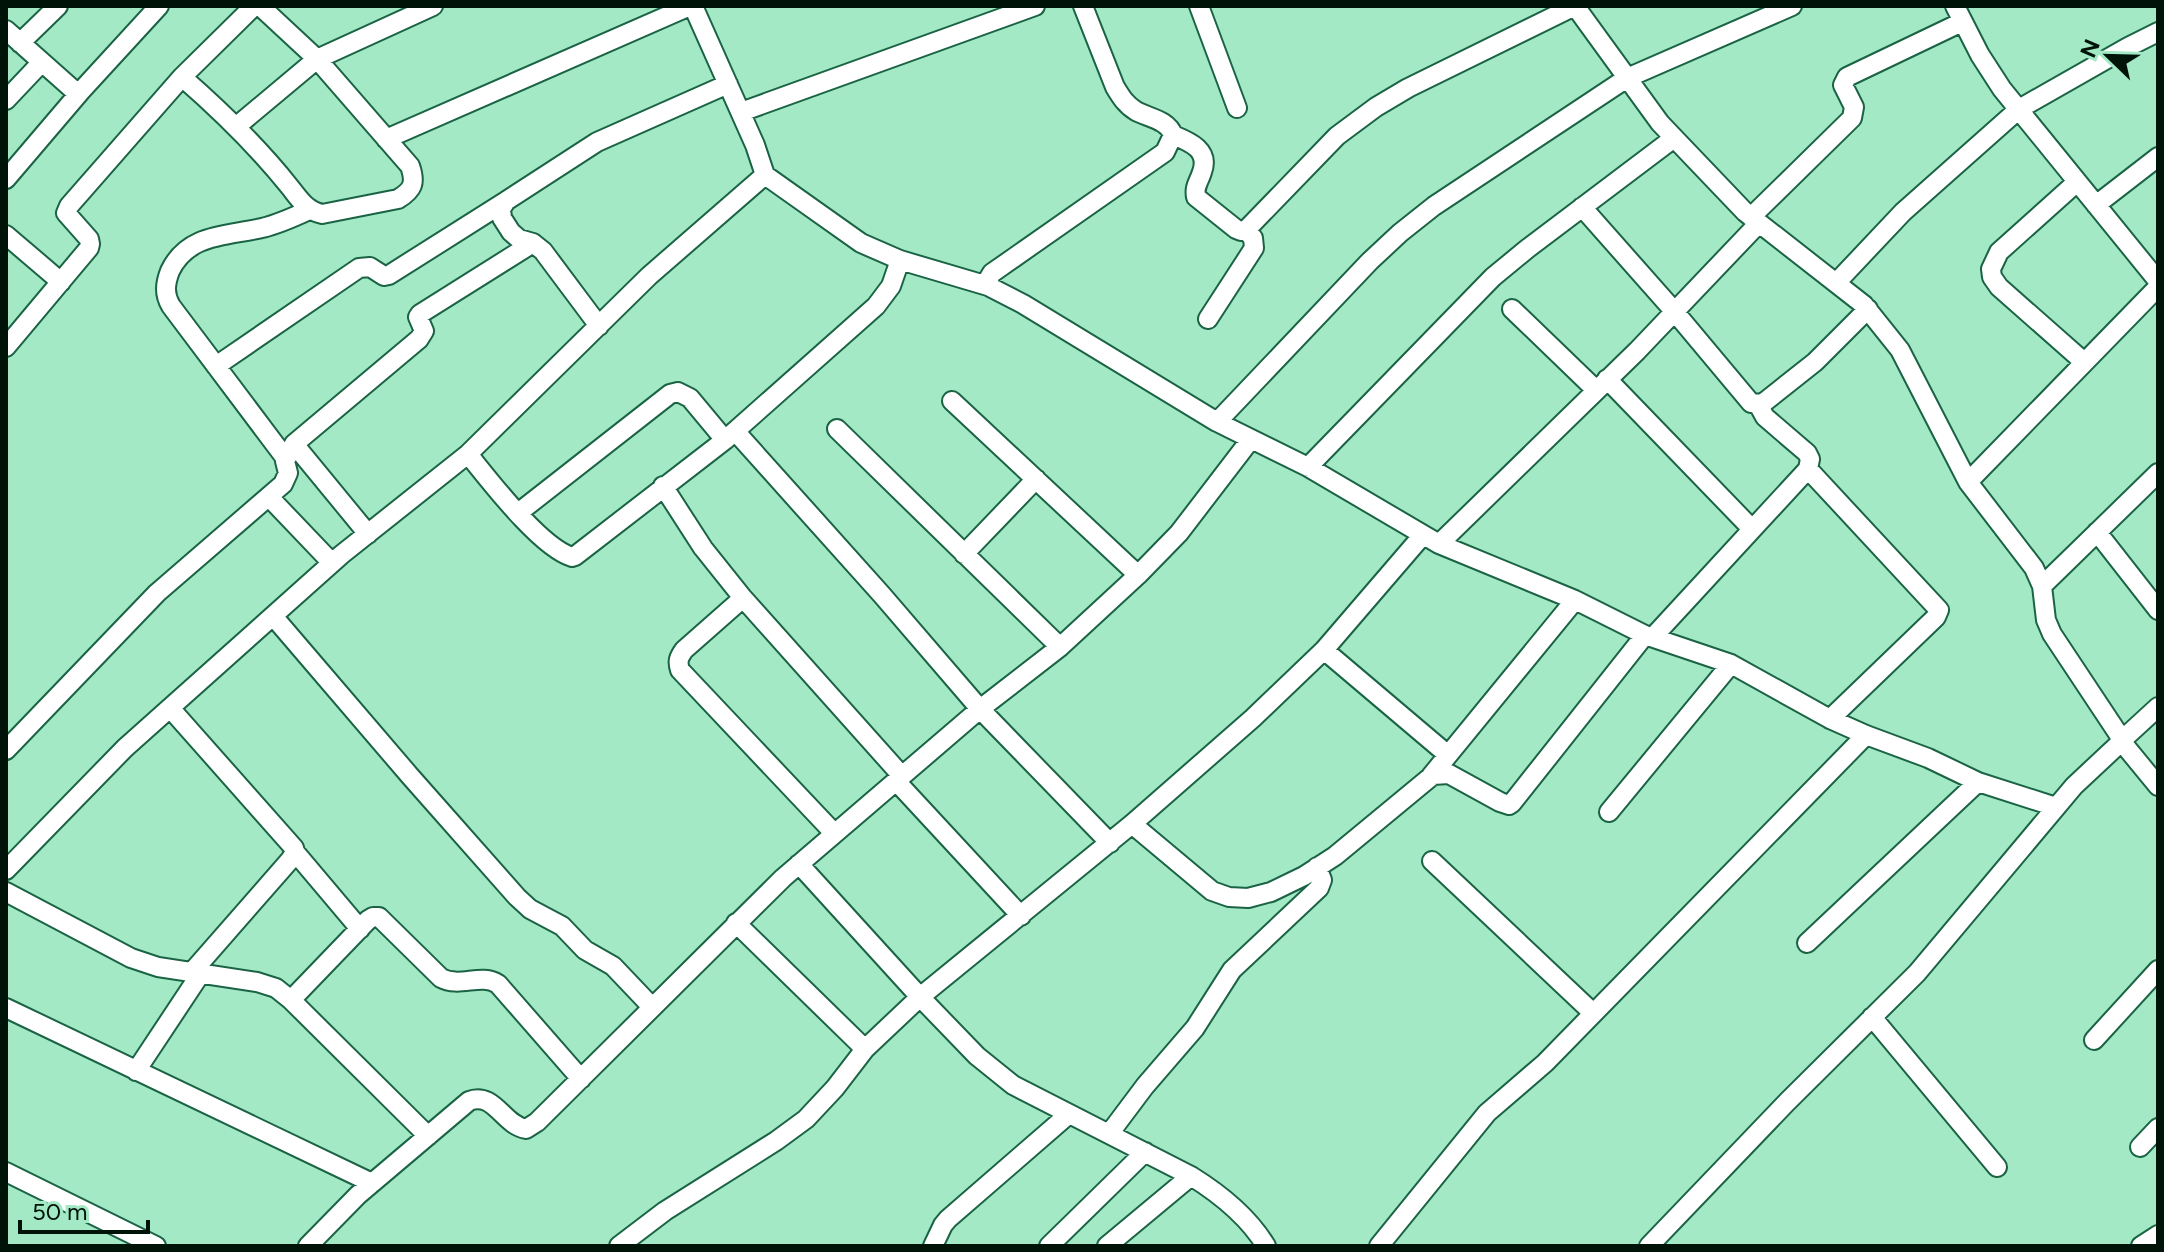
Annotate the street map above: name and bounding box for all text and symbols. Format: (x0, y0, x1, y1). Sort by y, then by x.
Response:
north arrow (2068, 16, 2148, 96)
text: N (2074, 35, 2106, 61)
scale bar (20, 1184, 148, 1234)
text: 50 m (32, 1197, 88, 1226)

